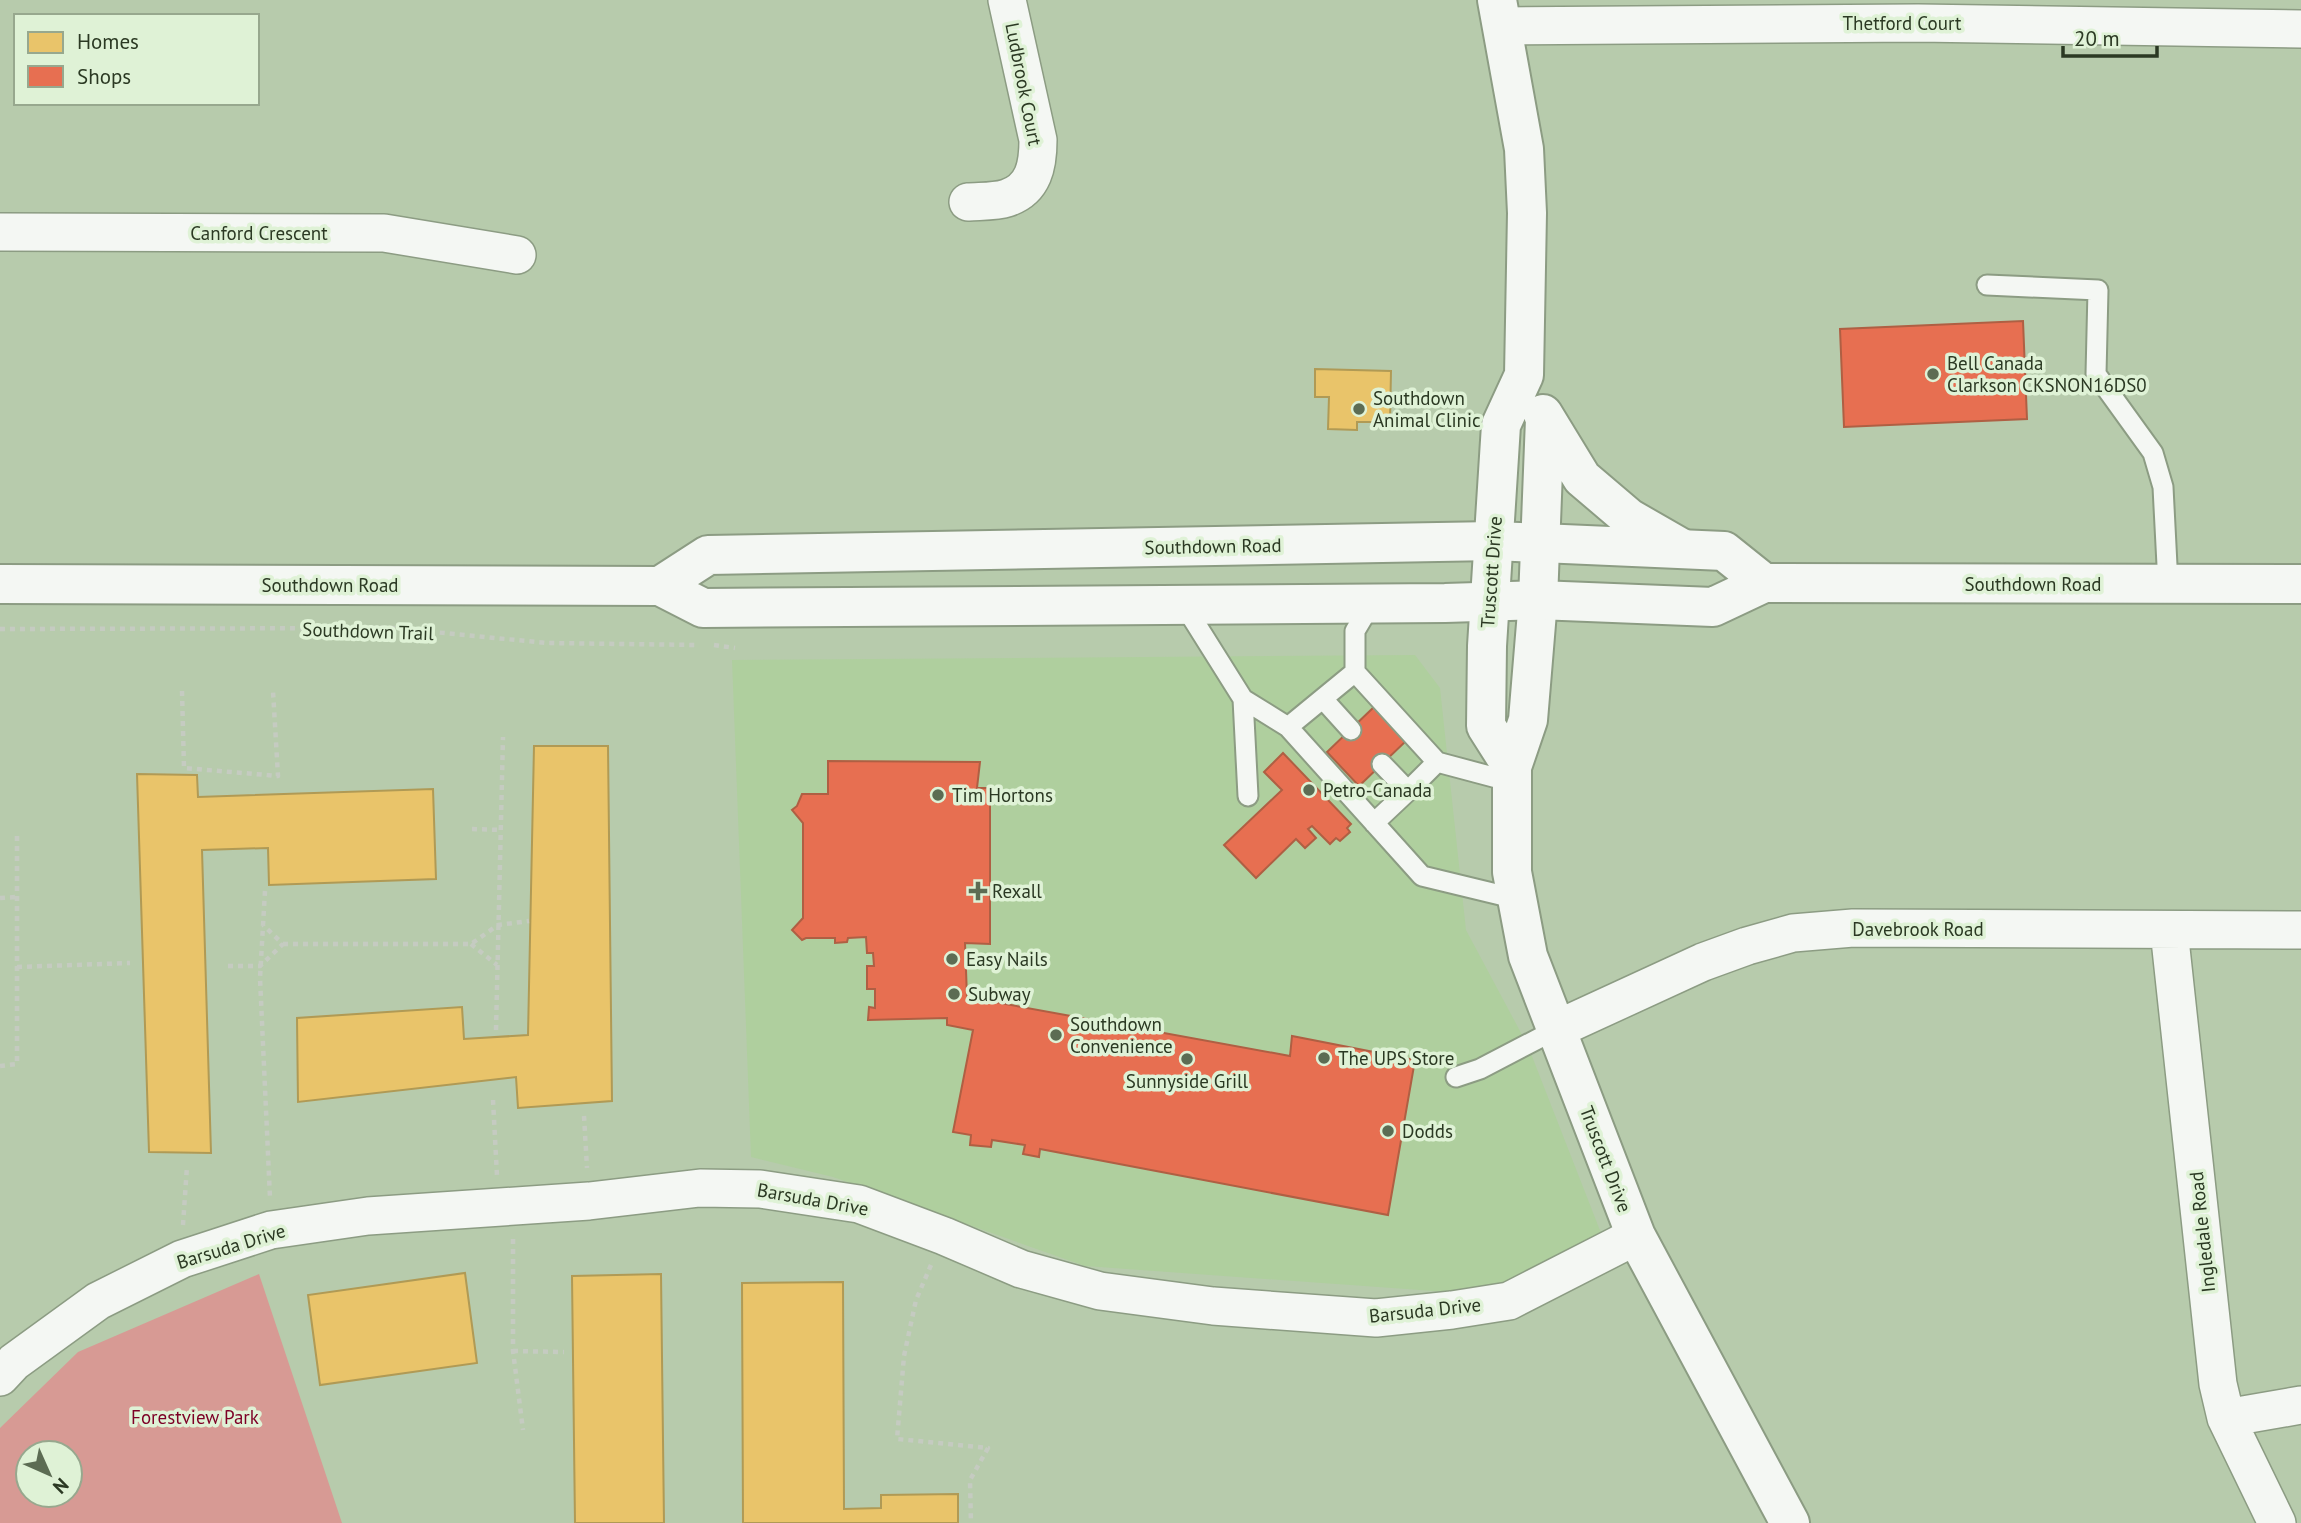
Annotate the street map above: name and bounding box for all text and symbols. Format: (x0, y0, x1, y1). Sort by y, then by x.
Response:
street label: Thetford Court (1843, 11, 1962, 35)
legend (14, 14, 259, 105)
scale bar (2063, 14, 2158, 58)
street label: Ludbrook Court (1000, 21, 1048, 148)
text: 20 m (2074, 25, 2120, 52)
text: Homes (77, 28, 139, 55)
text: Shops (77, 63, 131, 90)
street label: Canford Crescent (190, 221, 328, 245)
place label: Bell Canada Clarkson CKSNON16DS0 (1947, 351, 2147, 397)
marker: Bell Canada Clarkson CKSNON16DS0 (1925, 366, 1941, 382)
place label: Southdown Animal Clinic (1373, 386, 1481, 432)
marker: Southdown Animal Clinic (1351, 401, 1367, 417)
street label: Truscott Drive (1475, 515, 1507, 629)
street label: Southdown Road (1144, 533, 1282, 559)
street label: Southdown Road (1964, 572, 2102, 596)
street label: Southdown Road (261, 573, 399, 597)
street label: Southdown Trail (302, 617, 435, 645)
place label: Petro-Canada (1323, 778, 1432, 802)
marker: Petro-Canada (1301, 782, 1317, 798)
place label: Tim Hortons (952, 783, 1053, 807)
marker: Tim Hortons (930, 787, 946, 803)
place label: Rexall (992, 879, 1042, 903)
marker: Rexall (970, 883, 986, 899)
street label: Davebrook Road (1852, 917, 1984, 941)
place label: Easy Nails (966, 947, 1048, 971)
marker: Easy Nails (944, 951, 960, 967)
place label: Subway (968, 982, 1031, 1006)
marker: Subway (946, 986, 962, 1002)
place label: Southdown Convenience (1070, 1012, 1173, 1058)
marker: Southdown Convenience (1048, 1027, 1064, 1043)
place label: The UPS Store (1338, 1046, 1454, 1070)
marker: The UPS Store (1316, 1050, 1332, 1066)
marker: Sunnyside Grill (1179, 1051, 1195, 1067)
place label: Sunnyside Grill (1126, 1069, 1249, 1093)
street label: Truscott Drive (1575, 1102, 1637, 1216)
place label: Dodds (1402, 1119, 1453, 1143)
marker: Dodds (1380, 1123, 1396, 1139)
street label: Ingledale Road (2184, 1170, 2220, 1294)
street label: Barsuda Drive (756, 1177, 870, 1221)
street label: Barsuda Drive (174, 1218, 288, 1274)
street label: Barsuda Drive (1368, 1292, 1482, 1328)
park label: Forestview Park (131, 1405, 259, 1429)
north arrow (14, 1439, 84, 1509)
text: N (48, 1473, 74, 1499)

